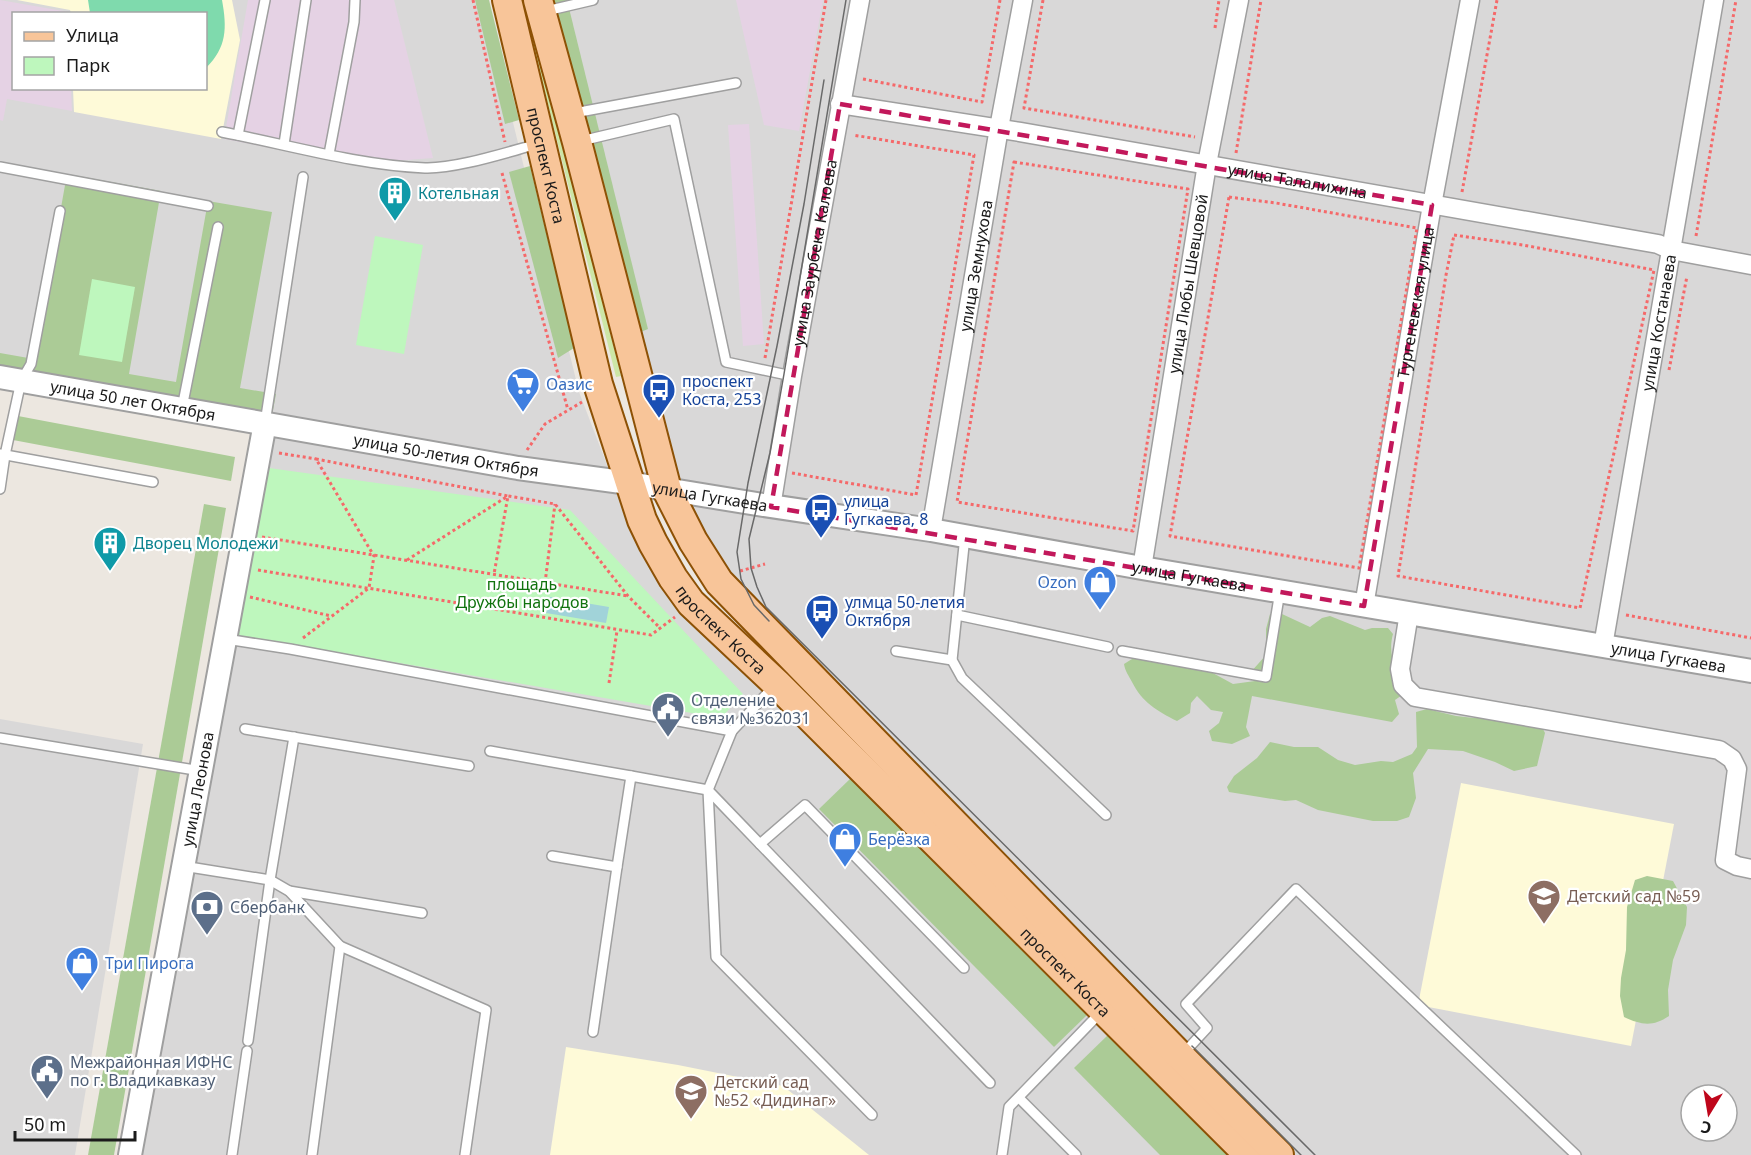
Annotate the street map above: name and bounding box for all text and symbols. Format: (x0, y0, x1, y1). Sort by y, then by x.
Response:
legend (12, 12, 207, 90)
text: Улица (66, 23, 119, 47)
text: Парк (66, 53, 110, 77)
street label: проспект Коста (522, 105, 571, 226)
street label: улица Заурбека Калоева (787, 157, 842, 348)
street label: улица Талалихина (1226, 158, 1369, 204)
building icon: Котельная (377, 175, 413, 222)
place label: Котельная (418, 182, 499, 204)
street label: улица Любы Шевцовой (1162, 192, 1213, 375)
street label: улица Земнухова (954, 198, 998, 333)
street label: Тургеневская улица (1392, 225, 1439, 380)
street label: улица Костанаева (1636, 253, 1681, 393)
supermarket icon: Оазис (505, 366, 541, 413)
place label: проспект Коста, 253 (682, 370, 761, 410)
bus stop icon: проспект Коста, 253 (641, 372, 677, 419)
place label: Оазис (546, 373, 593, 395)
street label: улица 50 лет Октября (49, 375, 217, 426)
street label: улица 50-летия Октября (352, 428, 540, 482)
street label: улица Гугкаева (651, 476, 769, 516)
place label: улица Гугкаева, 8 (844, 490, 928, 530)
bus stop icon: улица Гугкаева, 8 (803, 492, 839, 539)
building icon: Дворец Молодежи (92, 525, 128, 572)
place label: Дворец Молодежи (133, 532, 279, 554)
street label: улица Гугкаева (1130, 555, 1249, 597)
shop icon: Ozon (1082, 564, 1118, 611)
place label: Ozon (1037, 571, 1077, 593)
park label: площадь Дружбы народов (455, 573, 589, 613)
street label: проспект Коста (671, 581, 771, 679)
place label: улмца 50-летия Октября (845, 591, 965, 631)
bus stop icon: улмца 50-летия Октября (804, 593, 840, 640)
street label: улица Гугкаева (1609, 636, 1728, 678)
place label: Отделение связи №362031 (691, 689, 810, 729)
public building icon: Отделение связи №362031 (650, 691, 686, 738)
street label: улица Леонова (176, 730, 219, 848)
shop icon: Берёзка (827, 821, 863, 868)
place label: Берёзка (868, 828, 930, 850)
school or university icon: Детский сад №59 (1526, 878, 1562, 925)
place label: Детский сад №59 (1567, 885, 1700, 907)
bank icon: Сбербанк (189, 889, 225, 936)
place label: Сбербанк (230, 896, 306, 918)
street label: проспект Коста (1016, 922, 1115, 1022)
shop icon: Три Пирога (64, 945, 100, 992)
place label: Три Пирога (105, 952, 194, 974)
place label: Межрайонная ИФНС по г. Владикавказу (70, 1051, 232, 1091)
public building icon: Межрайонная ИФНС по г. Владикавказу (29, 1053, 65, 1100)
place label: Детский сад №52 «Дидинаг» (714, 1071, 836, 1111)
school or university icon: Детский сад №52 «Дидинаг» (673, 1073, 709, 1120)
north arrow (1679, 1083, 1739, 1143)
scale bar (15, 1104, 135, 1142)
text: 50 m (24, 1112, 66, 1136)
text: С (1699, 1116, 1713, 1140)

